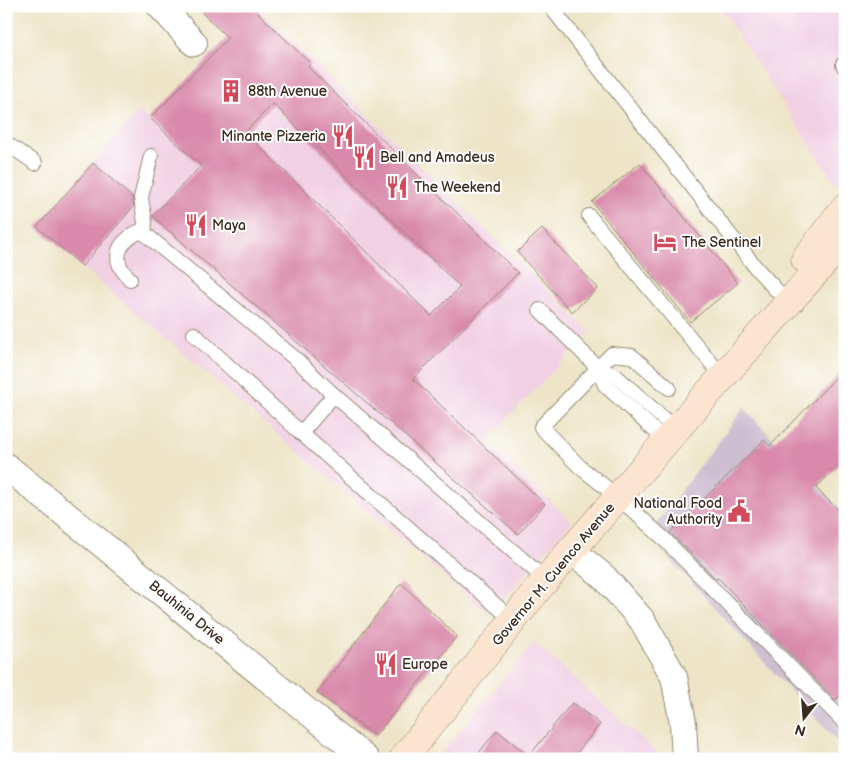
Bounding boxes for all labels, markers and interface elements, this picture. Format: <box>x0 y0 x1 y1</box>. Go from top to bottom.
building icon: 88th Avenue <box>218 78 244 104</box>
place label: 88th Avenue <box>248 83 327 100</box>
restaurant icon: Minante Pizzeria <box>330 123 356 149</box>
place label: Minante Pizzeria <box>221 128 326 145</box>
restaurant icon: Bell and Amadeus <box>351 144 377 170</box>
place label: Bell and Amadeus <box>380 149 495 166</box>
restaurant icon: The Weekend <box>384 174 410 200</box>
place label: The Weekend <box>414 179 501 196</box>
restaurant icon: Maya <box>183 212 209 238</box>
place label: Maya <box>212 217 246 234</box>
hotel icon: The Sentinel <box>652 229 678 255</box>
place label: The Sentinel <box>682 234 761 251</box>
place label: National Food Authority <box>633 495 723 528</box>
public building icon: National Food Authority <box>726 498 752 524</box>
street label: Governor M. Cuenco Avenue <box>488 499 618 649</box>
street label: Bauhinia Drive <box>146 577 228 648</box>
restaurant icon: Europe <box>373 651 399 677</box>
place label: Europe <box>402 656 448 673</box>
north arrow <box>778 692 828 742</box>
text: N <box>793 720 808 740</box>

